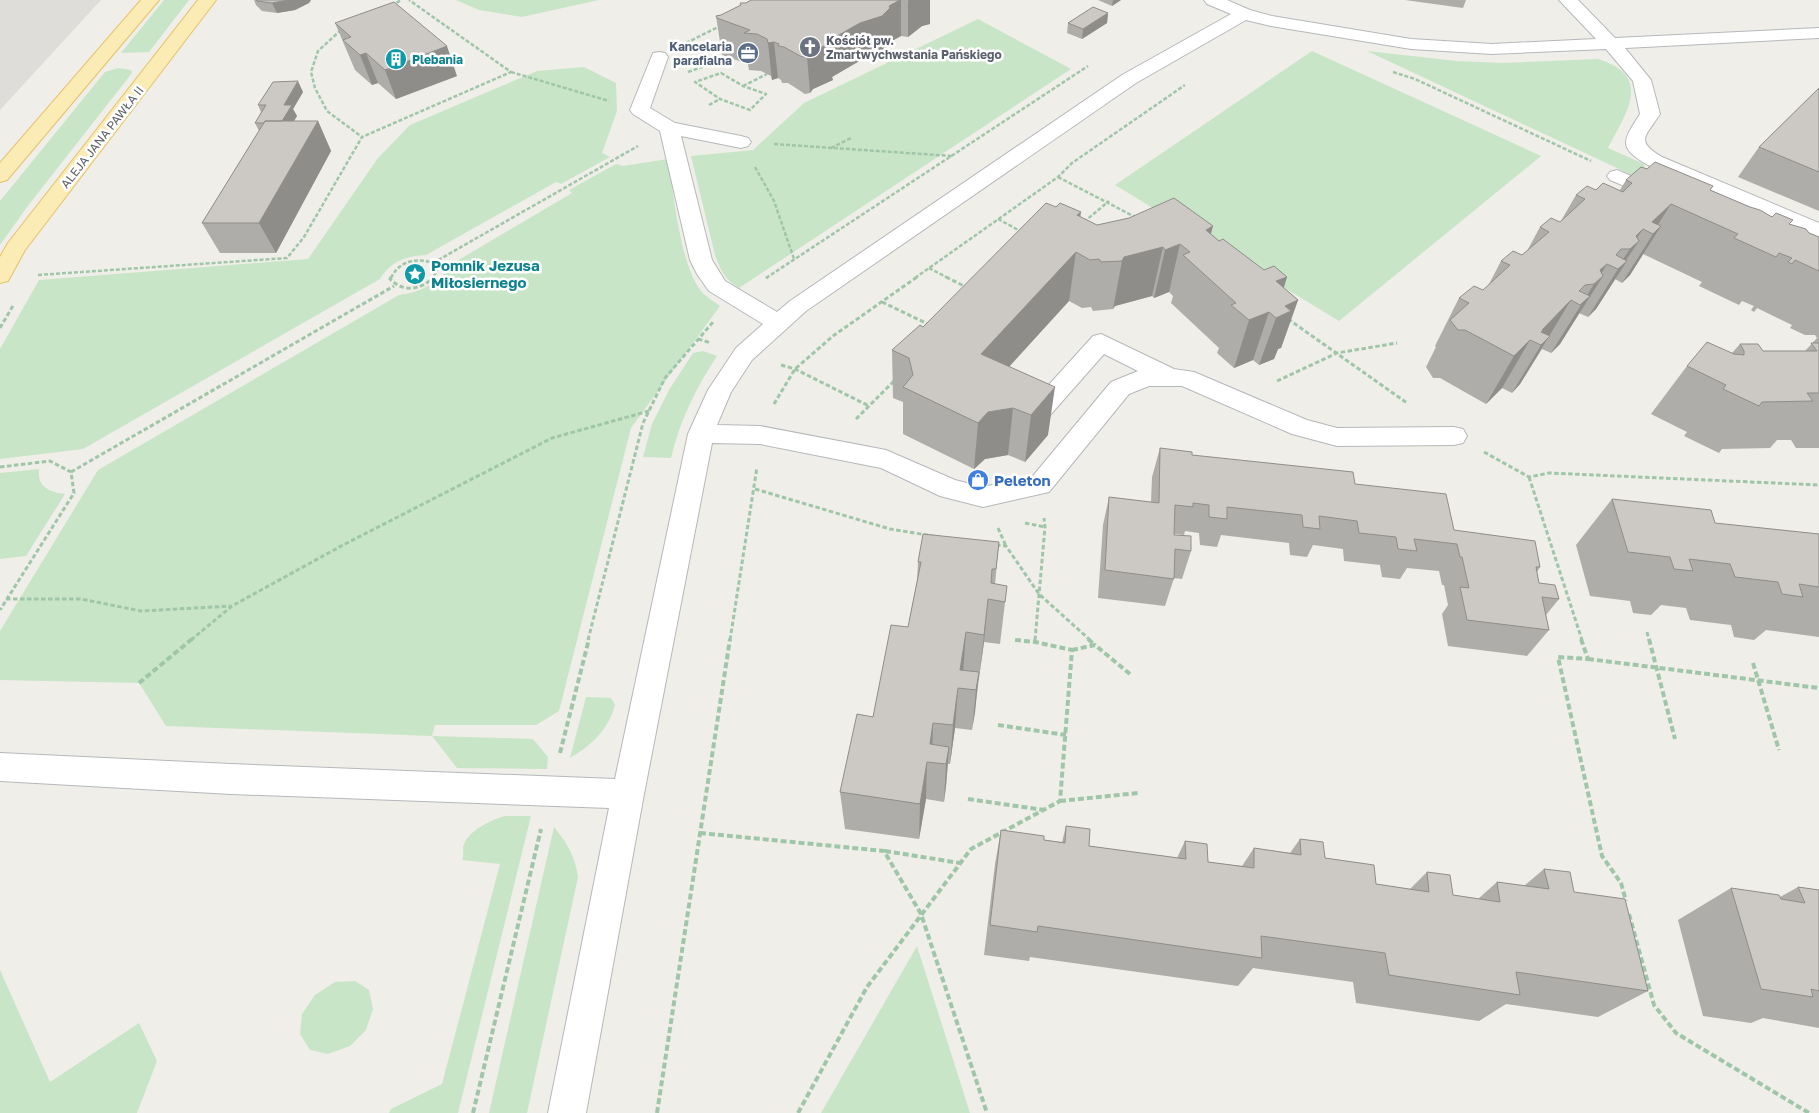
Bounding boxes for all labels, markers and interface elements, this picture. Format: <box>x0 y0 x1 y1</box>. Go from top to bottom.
place label: Kościół pw. Zmartwychwstania Pańskiego <box>826 33 1002 62</box>
church icon: Kościół pw. Zmartwychwstania Pańskiego <box>798 35 822 59</box>
place label: Kancelaria parafialna <box>669 39 732 68</box>
office icon: Kancelaria parafialna <box>736 41 760 65</box>
building icon: Plebania <box>384 47 408 71</box>
place label: Plebania <box>412 52 463 67</box>
street label: ALEJA JANA PAWŁA II <box>57 83 147 191</box>
place label: Pomnik Jezusa Miłosiernego <box>431 256 540 291</box>
place icon: Pomnik Jezusa Miłosiernego <box>403 262 427 286</box>
shop icon: Peleton <box>966 468 990 492</box>
place label: Peleton <box>994 471 1051 489</box>

